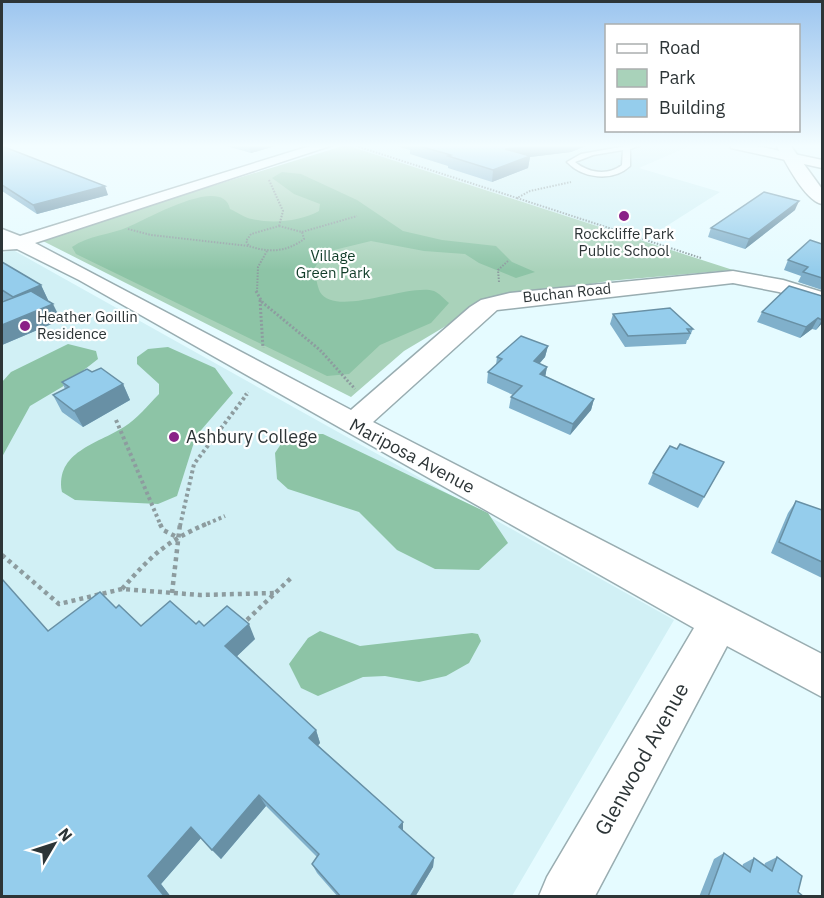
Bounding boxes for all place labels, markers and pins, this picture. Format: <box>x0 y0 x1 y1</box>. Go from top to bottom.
marker: Rockcliffe Park Public School <box>617 209 631 223</box>
place label: Rockcliffe Park Public School <box>574 224 674 260</box>
place label: Heather Goillin Residence <box>37 307 138 343</box>
marker: Heather Goillin Residence <box>18 319 32 333</box>
place label: Ashbury College <box>186 425 317 448</box>
marker: Ashbury College <box>167 430 181 444</box>

